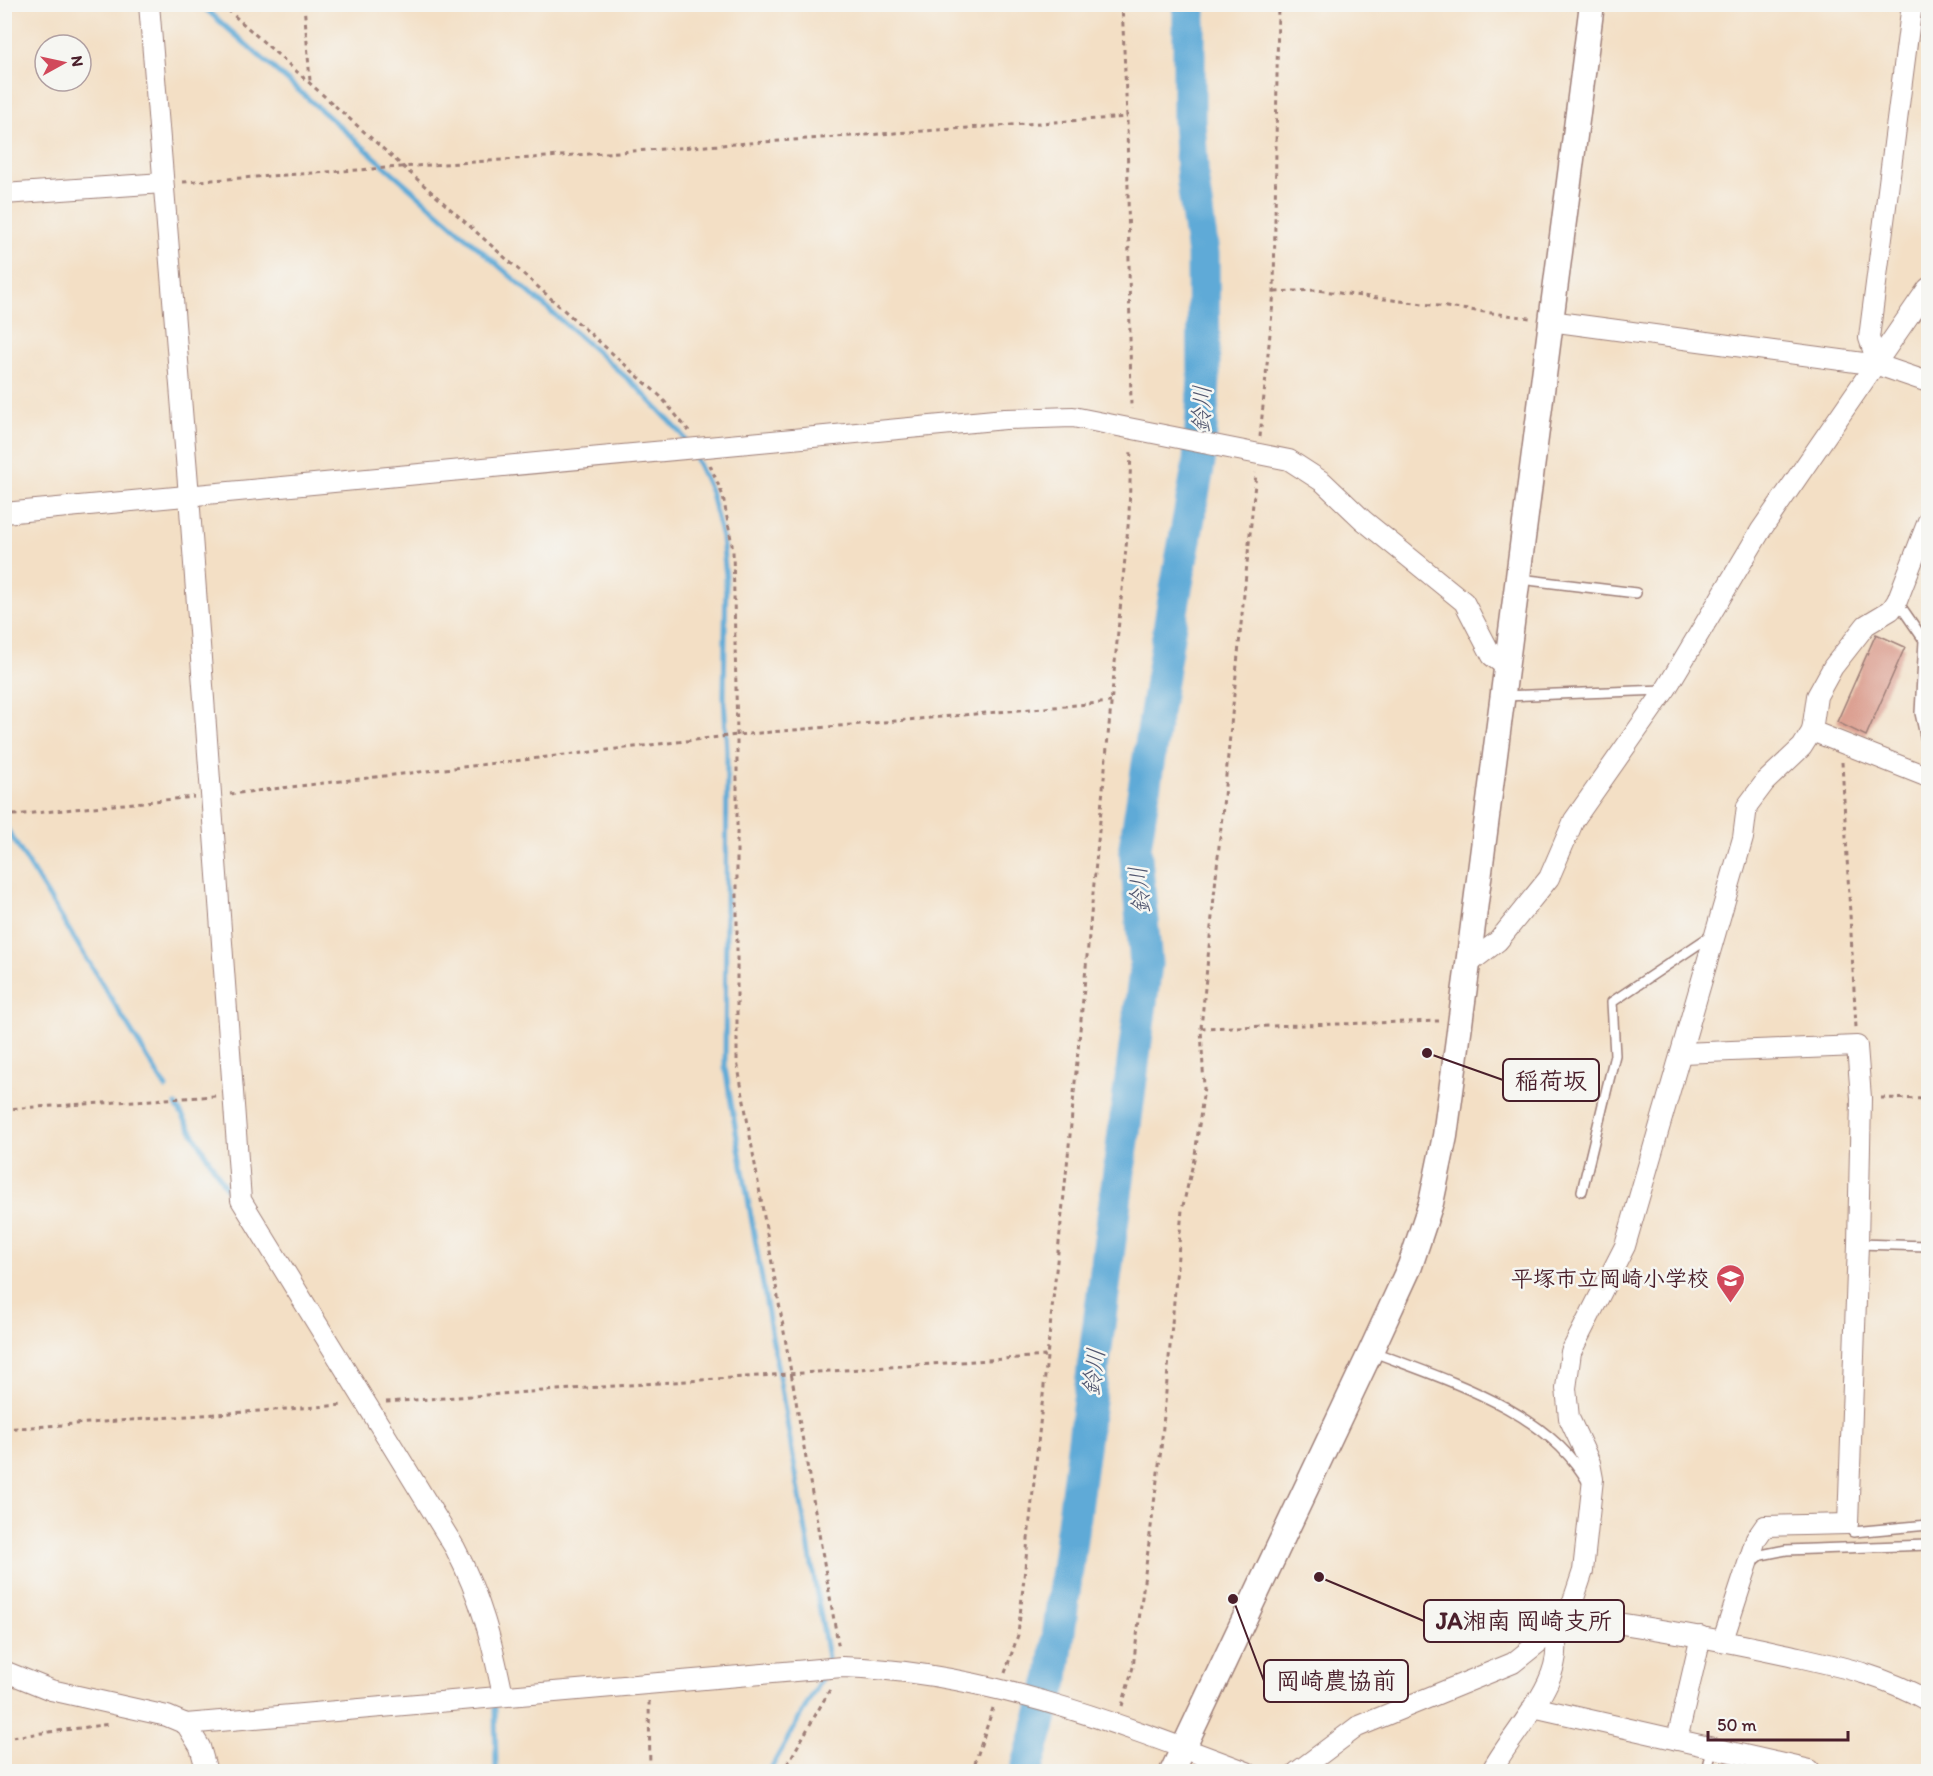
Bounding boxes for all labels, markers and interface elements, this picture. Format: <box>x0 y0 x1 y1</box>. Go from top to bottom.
north arrow <box>33 33 93 93</box>
text: N <box>67 54 88 68</box>
water label: 鈴川 <box>1186 385 1216 433</box>
water label: 鈴川 <box>1122 865 1156 915</box>
callout: 稲荷坂 <box>1503 1059 1599 1101</box>
text: 稲荷坂 <box>1515 1066 1587 1095</box>
school or university icon: 平塚市立岡崎小学校 <box>1714 1262 1746 1304</box>
place label: 平塚市立岡崎小学校 <box>1511 1265 1709 1292</box>
water label: 鈴川 <box>1076 1346 1110 1398</box>
callout: JA湘南 岡崎支所 <box>1424 1600 1624 1642</box>
text: JA湘南 岡崎支所 <box>1435 1606 1612 1635</box>
callout: 岡崎農協前 <box>1264 1660 1408 1702</box>
text: 岡崎農協前 <box>1276 1666 1396 1695</box>
scale bar <box>1708 1704 1848 1742</box>
text: 50 m <box>1717 1714 1757 1736</box>

